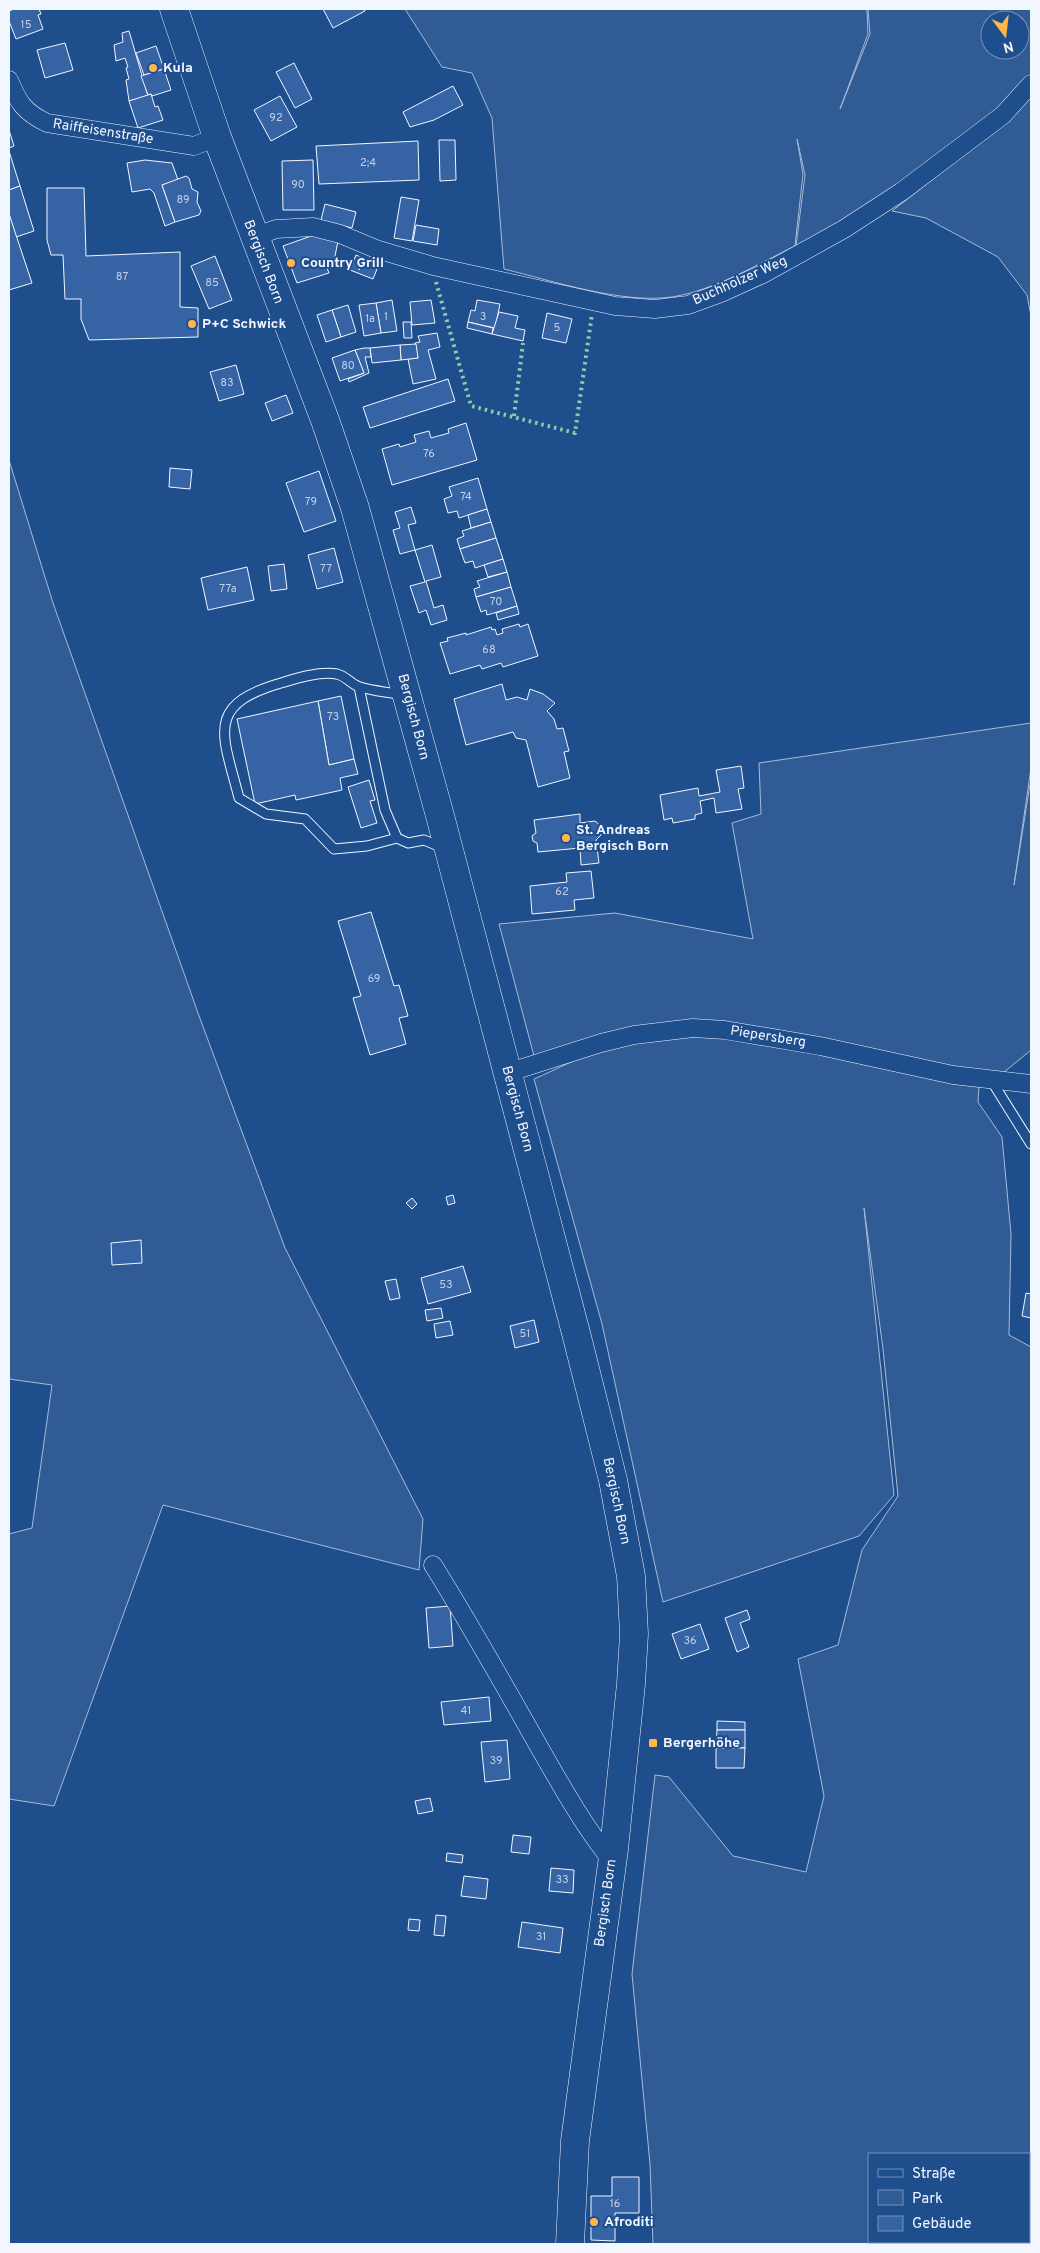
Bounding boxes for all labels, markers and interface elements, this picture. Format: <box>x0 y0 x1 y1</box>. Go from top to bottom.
north arrow <box>980 10 1030 60</box>
house number: 15 <box>21 18 32 32</box>
text: N <box>1001 37 1015 56</box>
place label: Kula <box>163 60 193 77</box>
marker: Kula <box>147 62 159 74</box>
house number: 92 <box>269 111 283 125</box>
street label: Raiffeisenstraße <box>52 116 154 148</box>
house number: 2;4 <box>360 156 376 170</box>
house number: 90 <box>291 178 305 192</box>
house number: 89 <box>176 193 190 207</box>
street label: Bergisch Born <box>239 218 287 306</box>
street label: Buchholzer Weg <box>690 253 790 309</box>
place label: Country Grill <box>301 255 384 272</box>
marker: Country Grill <box>285 257 297 269</box>
house number: 87 <box>116 270 128 284</box>
house number: 85 <box>205 276 219 290</box>
house number: 1 <box>384 310 388 324</box>
house number: 3 <box>480 310 486 324</box>
house number: 1a <box>365 312 375 326</box>
place label: P+C Schwick <box>202 316 286 333</box>
marker: P+C Schwick <box>186 318 198 330</box>
house number: 5 <box>554 321 561 335</box>
house number: 80 <box>341 359 355 373</box>
house number: 83 <box>220 376 234 390</box>
house number: 76 <box>423 447 435 461</box>
house number: 74 <box>460 490 472 504</box>
house number: 79 <box>305 495 317 509</box>
house number: 77 <box>320 562 332 576</box>
house number: 77a <box>219 582 237 596</box>
house number: 70 <box>490 595 502 609</box>
house number: 68 <box>482 643 496 657</box>
street label: Bergisch Born <box>393 672 433 762</box>
house number: 73 <box>327 710 339 724</box>
place label: St. Andreas Bergisch Born <box>576 822 669 855</box>
marker: St. Andreas Bergisch Born <box>560 832 572 844</box>
house number: 62 <box>555 885 569 899</box>
house number: 69 <box>368 972 380 986</box>
street label: Piepersberg <box>729 1023 807 1051</box>
street label: Bergisch Born <box>497 1064 537 1154</box>
house number: 53 <box>439 1278 453 1292</box>
house number: 51 <box>520 1327 530 1341</box>
street label: Bergisch Born <box>598 1456 634 1546</box>
house number: 36 <box>683 1634 697 1648</box>
house number: 41 <box>461 1704 471 1718</box>
place label: Bergerhöhe <box>663 1735 740 1752</box>
marker: Bergerhöhe <box>647 1737 659 1749</box>
house number: 39 <box>490 1754 502 1768</box>
street label: Bergisch Born <box>591 1858 621 1948</box>
house number: 33 <box>555 1873 569 1887</box>
house number: 31 <box>536 1930 546 1944</box>
legend <box>868 2153 1030 2243</box>
text: Straße <box>912 2165 956 2184</box>
text: Park <box>912 2190 943 2209</box>
house number: 16 <box>610 2197 620 2211</box>
place label: Afroditi <box>604 2214 654 2231</box>
text: Gebäude <box>912 2215 972 2234</box>
marker: Afroditi <box>588 2216 600 2228</box>

